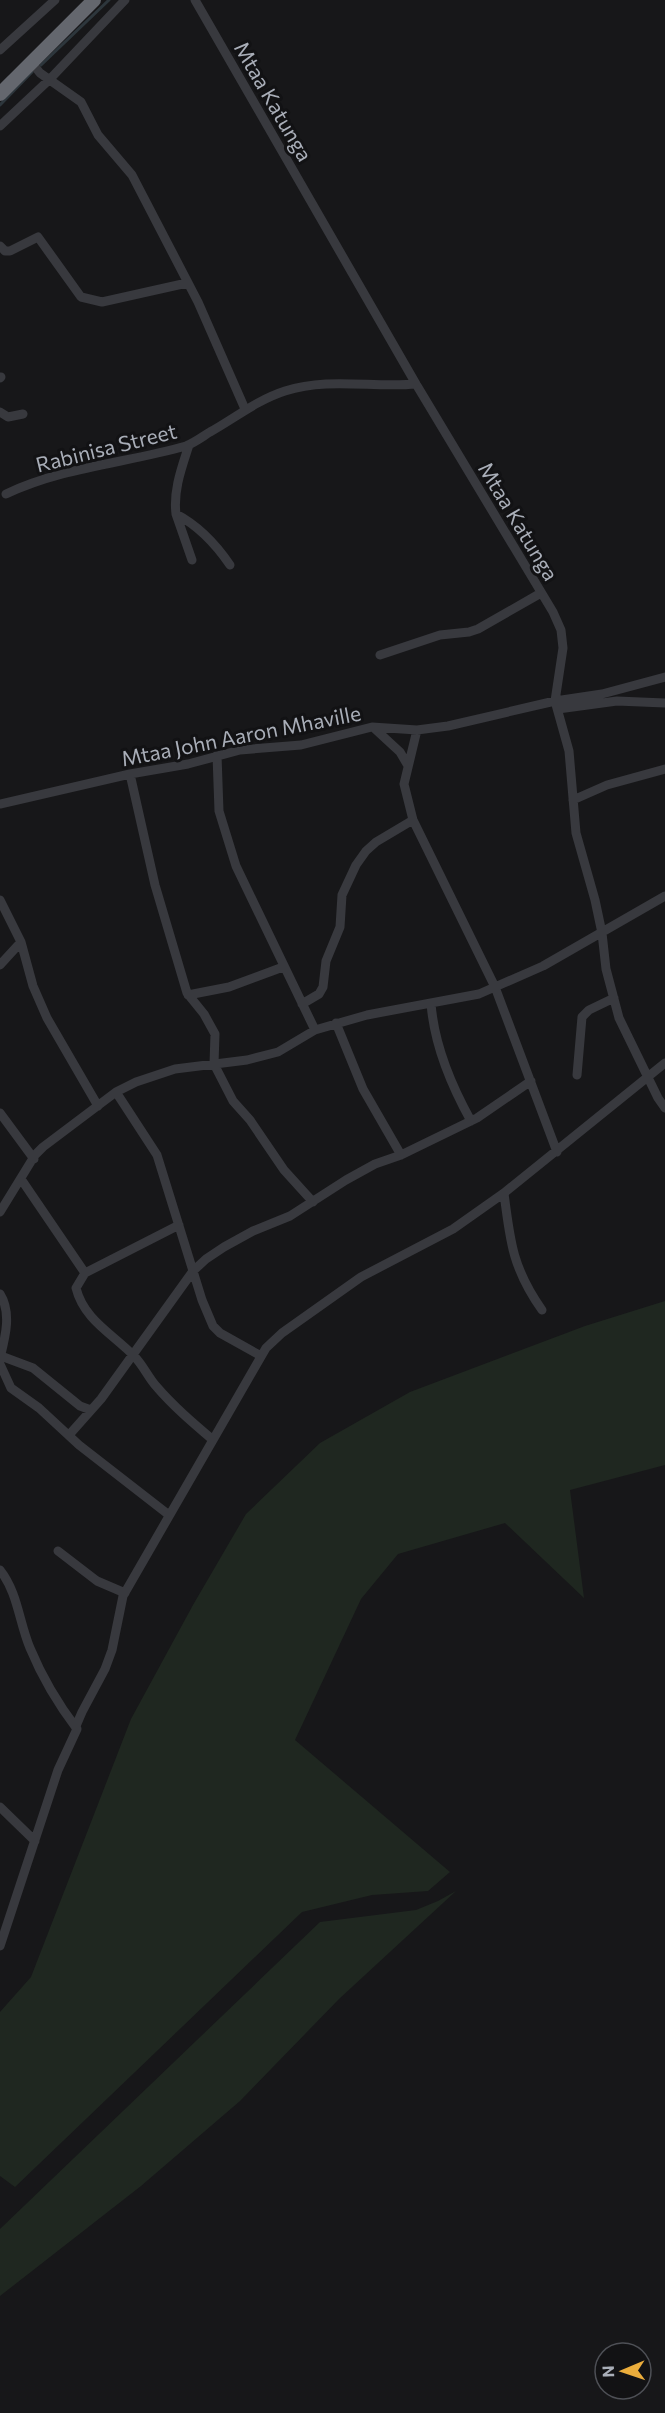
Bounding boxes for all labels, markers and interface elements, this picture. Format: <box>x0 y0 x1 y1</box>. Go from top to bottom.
street label: Mtaa Katunga <box>230 37 318 165</box>
street label: Rabinisa Street <box>33 417 179 477</box>
street label: Mtaa Katunga <box>474 457 564 585</box>
street label: Mtaa John Aaron Mhaville <box>119 699 363 771</box>
north arrow <box>593 2341 653 2401</box>
text: N <box>598 2365 617 2378</box>

